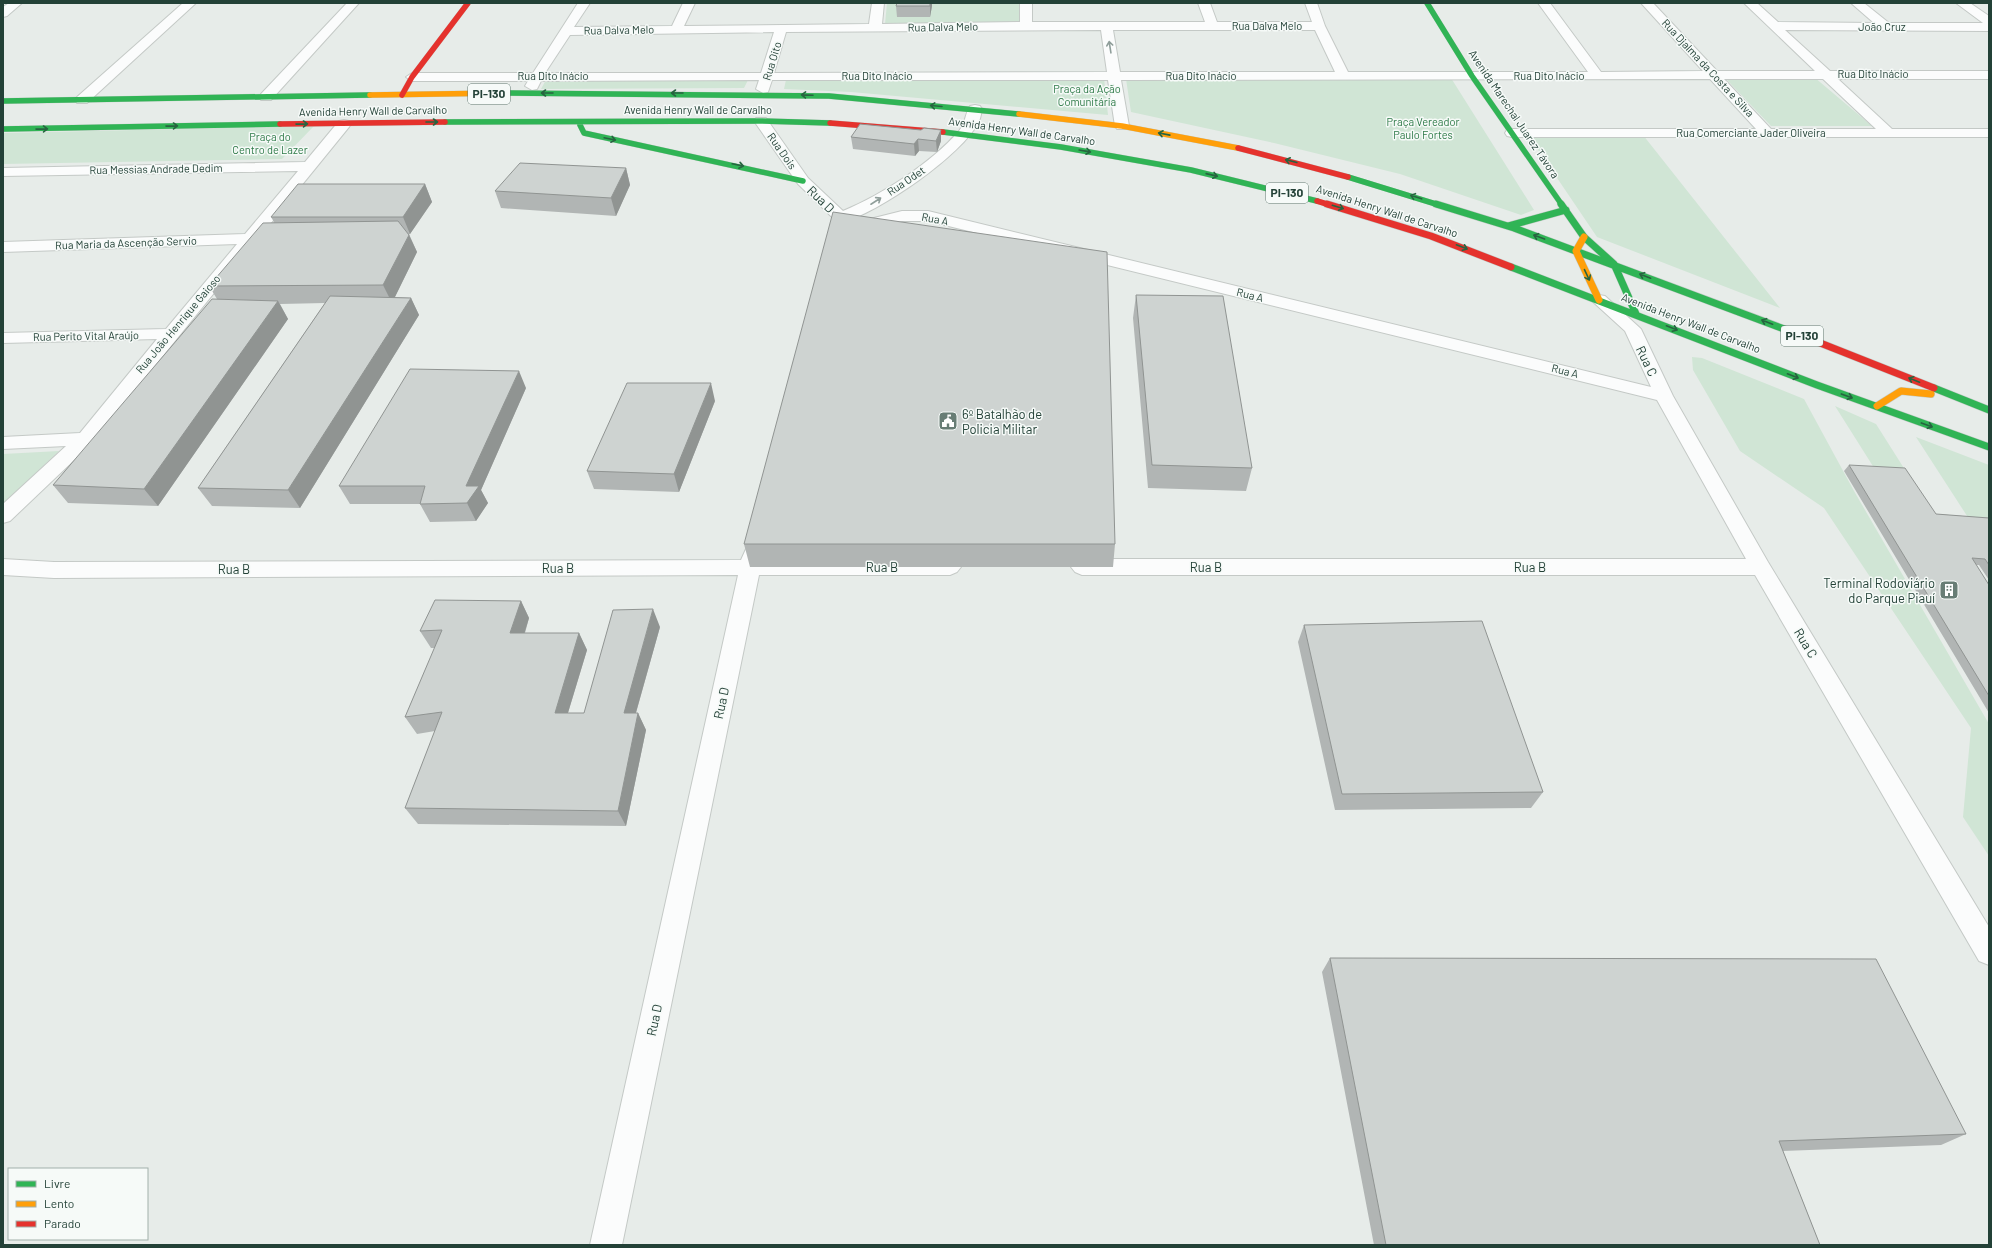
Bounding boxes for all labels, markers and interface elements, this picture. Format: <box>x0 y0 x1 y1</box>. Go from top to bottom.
street label: Rua Djalma da Costa e Silva <box>1660 16 1757 119</box>
street label: Rua Dalva Melo <box>908 19 978 34</box>
street label: Rua Dalva Melo <box>1232 19 1302 32</box>
street label: João Cruz <box>1858 20 1906 33</box>
street label: Rua Dalva Melo <box>584 22 654 37</box>
street label: Rua Oito <box>759 40 784 82</box>
one-way arrow <box>1105 40 1113 53</box>
street label: Avenida Marechal Juarez Távora <box>1466 47 1562 180</box>
street label: Rua Dito Inácio <box>1838 67 1908 80</box>
street label: Rua Dito Inácio <box>518 69 588 82</box>
street label: Rua Dito Inácio <box>842 69 912 82</box>
street label: Rua Dito Inácio <box>1166 69 1236 82</box>
street label: Rua Dito Inácio <box>1514 69 1584 82</box>
park label: Praça da Ação Comunitária <box>1053 82 1121 108</box>
road number: PI-130 <box>468 84 510 104</box>
one-way arrow <box>541 89 554 97</box>
one-way arrow <box>671 89 684 97</box>
one-way arrow <box>801 92 814 99</box>
one-way arrow <box>930 102 943 109</box>
street label: Avenida Henry Wall de Carvalho <box>299 103 447 118</box>
street label: Avenida Henry Wall de Carvalho <box>624 103 772 116</box>
street label: Avenida Henry Wall de Carvalho <box>948 114 1096 147</box>
park label: Praça Vereador Paulo Fortes <box>1387 115 1459 141</box>
one-way arrow <box>425 118 438 126</box>
one-way arrow <box>295 120 308 128</box>
one-way arrow <box>165 123 178 130</box>
one-way arrow <box>35 125 48 133</box>
street label: Rua Comerciante Jader Oliveira <box>1676 126 1826 139</box>
park label: Praça do Centro de Lazer <box>232 130 308 156</box>
street label: Rua Dois <box>765 130 800 171</box>
one-way arrow <box>1158 130 1171 138</box>
one-way arrow <box>604 135 617 143</box>
one-way arrow <box>1078 148 1091 156</box>
one-way arrow <box>1285 157 1298 164</box>
street label: Rua Messias Andrade Dedim <box>89 161 223 176</box>
one-way arrow <box>731 162 744 170</box>
street label: Rua Odet <box>884 163 927 198</box>
one-way arrow <box>1206 171 1219 179</box>
street label: Avenida Henry Wall de Carvalho <box>1315 181 1460 240</box>
street label: Rua D <box>804 182 838 216</box>
road number: PI-130 <box>1266 183 1308 203</box>
one-way arrow <box>1410 193 1423 200</box>
one-way arrow <box>870 196 882 204</box>
one-way arrow <box>1332 204 1345 211</box>
street label: Rua A <box>921 210 950 227</box>
one-way arrow <box>1534 233 1546 241</box>
street label: Rua Maria da Ascenção Servio <box>55 234 197 251</box>
one-way arrow <box>1455 244 1467 252</box>
one-way arrow <box>1584 269 1591 281</box>
street label: Rua João Henrique Gaioso <box>133 272 223 376</box>
one-way arrow <box>1639 272 1651 280</box>
street label: Rua A <box>1235 285 1265 304</box>
street label: Avenida Henry Wall de Carvalho <box>1620 290 1763 355</box>
one-way arrow <box>1760 318 1773 325</box>
one-way arrow <box>1666 325 1678 333</box>
road number: PI-130 <box>1781 326 1823 346</box>
street label: Rua Perito Vital Araújo <box>33 328 139 343</box>
street label: Rua C <box>1633 343 1661 379</box>
street label: Rua A <box>1550 361 1580 380</box>
one-way arrow <box>1787 372 1799 380</box>
one-way arrow <box>1908 375 1920 383</box>
one-way arrow <box>1841 392 1853 400</box>
place label: 6º Batalhão de Policia Militar <box>962 406 1042 437</box>
public building icon: 6º Batalhão de Policia Militar <box>937 410 959 432</box>
one-way arrow <box>1921 421 1933 429</box>
street label: Rua B <box>866 559 898 575</box>
street label: Rua B <box>1190 559 1222 575</box>
street label: Rua B <box>1514 559 1546 575</box>
street label: Rua B <box>542 560 574 576</box>
street label: Rua B <box>218 561 250 577</box>
place label: Terminal Rodoviário do Parque Piauí <box>1823 575 1935 606</box>
building icon: Terminal Rodoviário do Parque Piauí <box>1938 579 1960 601</box>
street label: Rua C <box>1791 625 1821 661</box>
street label: Rua D <box>710 686 732 720</box>
street label: Rua D <box>643 1003 665 1037</box>
legend <box>8 1168 148 1240</box>
text: Livre <box>44 1176 70 1190</box>
text: Lento <box>44 1196 74 1210</box>
text: Parado <box>44 1216 81 1230</box>

